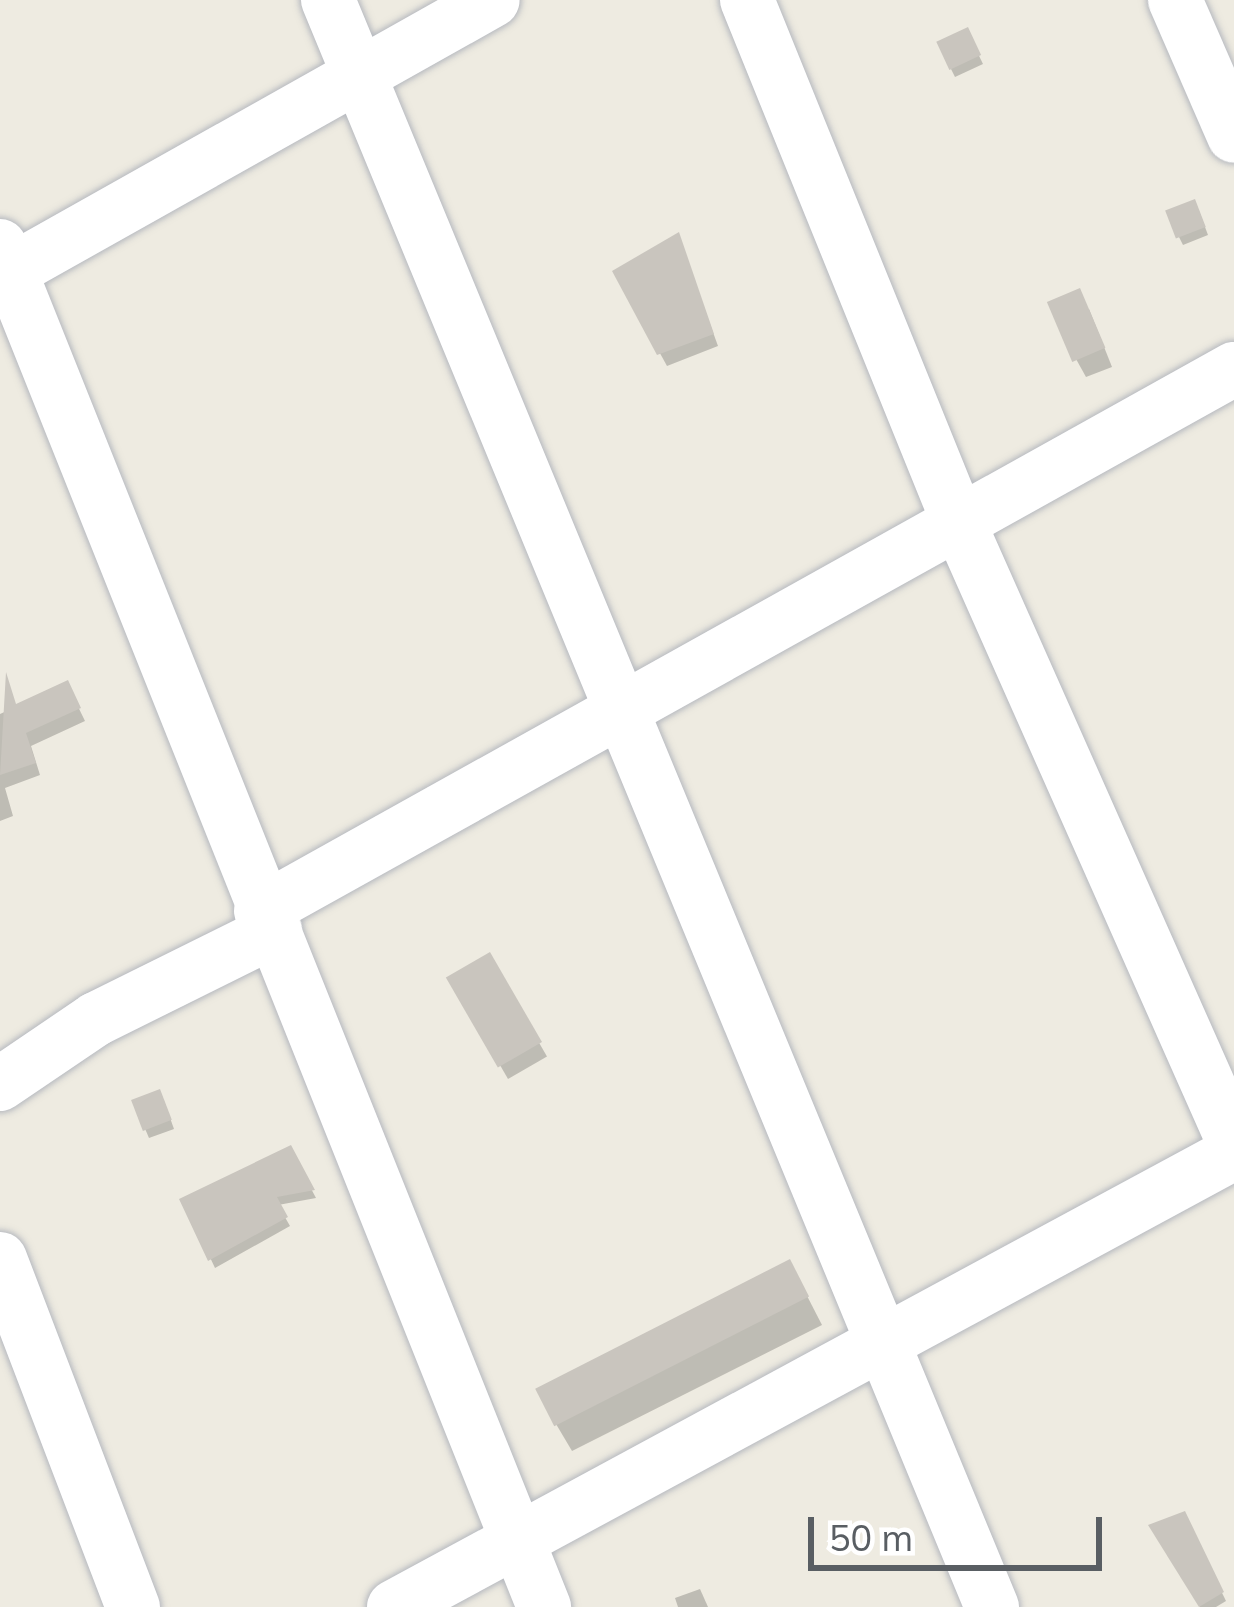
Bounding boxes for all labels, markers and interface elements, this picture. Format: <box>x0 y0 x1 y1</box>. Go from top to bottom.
scale bar <box>814 1493 1108 1567</box>
text: 50 m <box>829 1515 913 1560</box>

